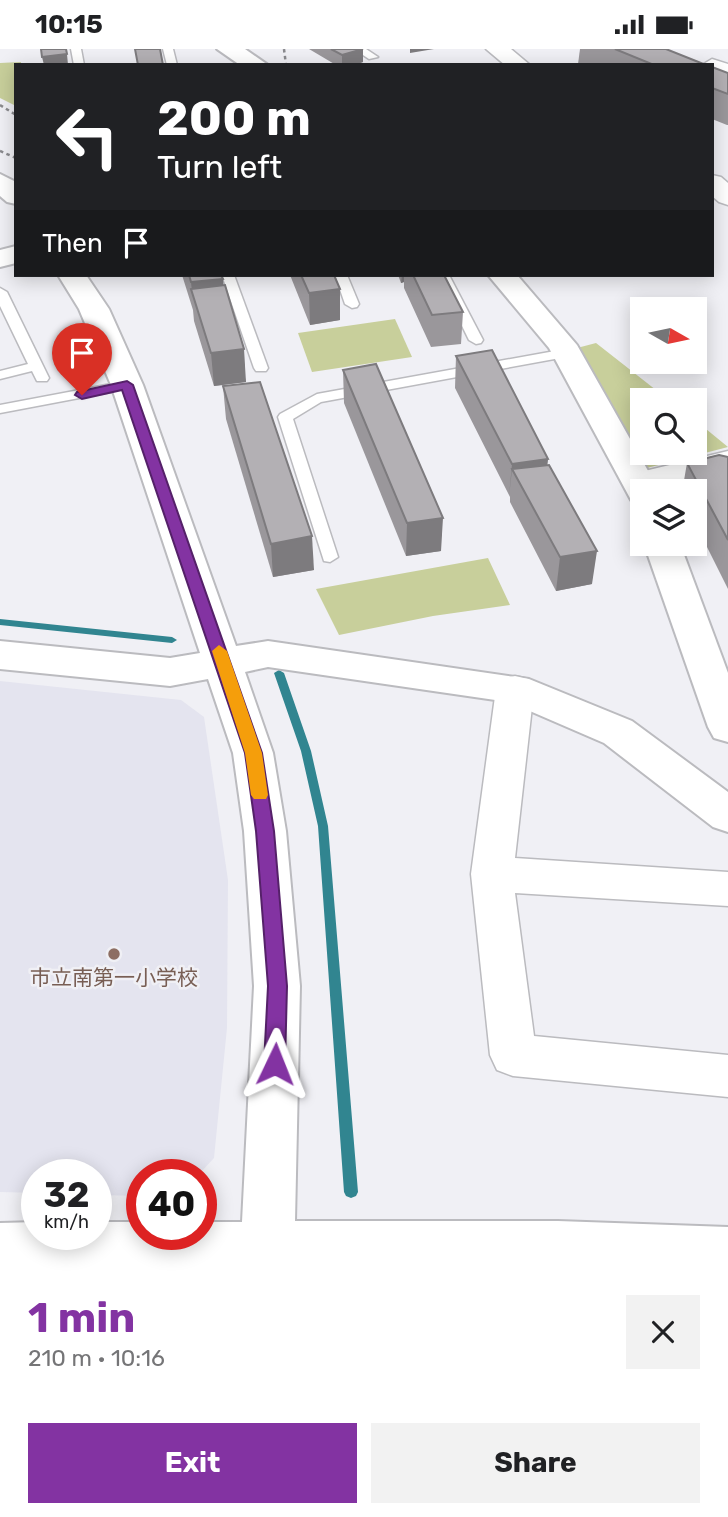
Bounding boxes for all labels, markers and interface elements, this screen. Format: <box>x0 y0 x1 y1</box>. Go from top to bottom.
text: 10:15 <box>35 9 103 40</box>
text: 200 m <box>157 89 311 147</box>
icon: left <box>42 91 133 182</box>
text: Turn left <box>157 148 282 186</box>
icon: arrive <box>117 224 155 262</box>
text: Then <box>42 228 103 259</box>
north arrow <box>630 297 707 375</box>
map controls <box>630 297 707 556</box>
pin <box>52 323 112 395</box>
icon: arrive <box>63 334 101 372</box>
button: search <box>630 388 707 465</box>
button: layers <box>630 479 707 556</box>
marker: 市立南第一小学校 <box>106 946 122 962</box>
place label: 市立南第一小学校 <box>30 965 198 990</box>
position arrow <box>238 1027 312 1101</box>
speed limit sign: 40 <box>126 1159 217 1250</box>
text: 32 <box>44 1174 89 1216</box>
text: km/h <box>44 1211 89 1233</box>
text: 1 min <box>28 1293 135 1343</box>
button: close <box>626 1295 700 1369</box>
text: 210 m · 10:16 <box>28 1344 165 1372</box>
button: Exit <box>28 1423 357 1503</box>
button: Share <box>371 1423 700 1503</box>

